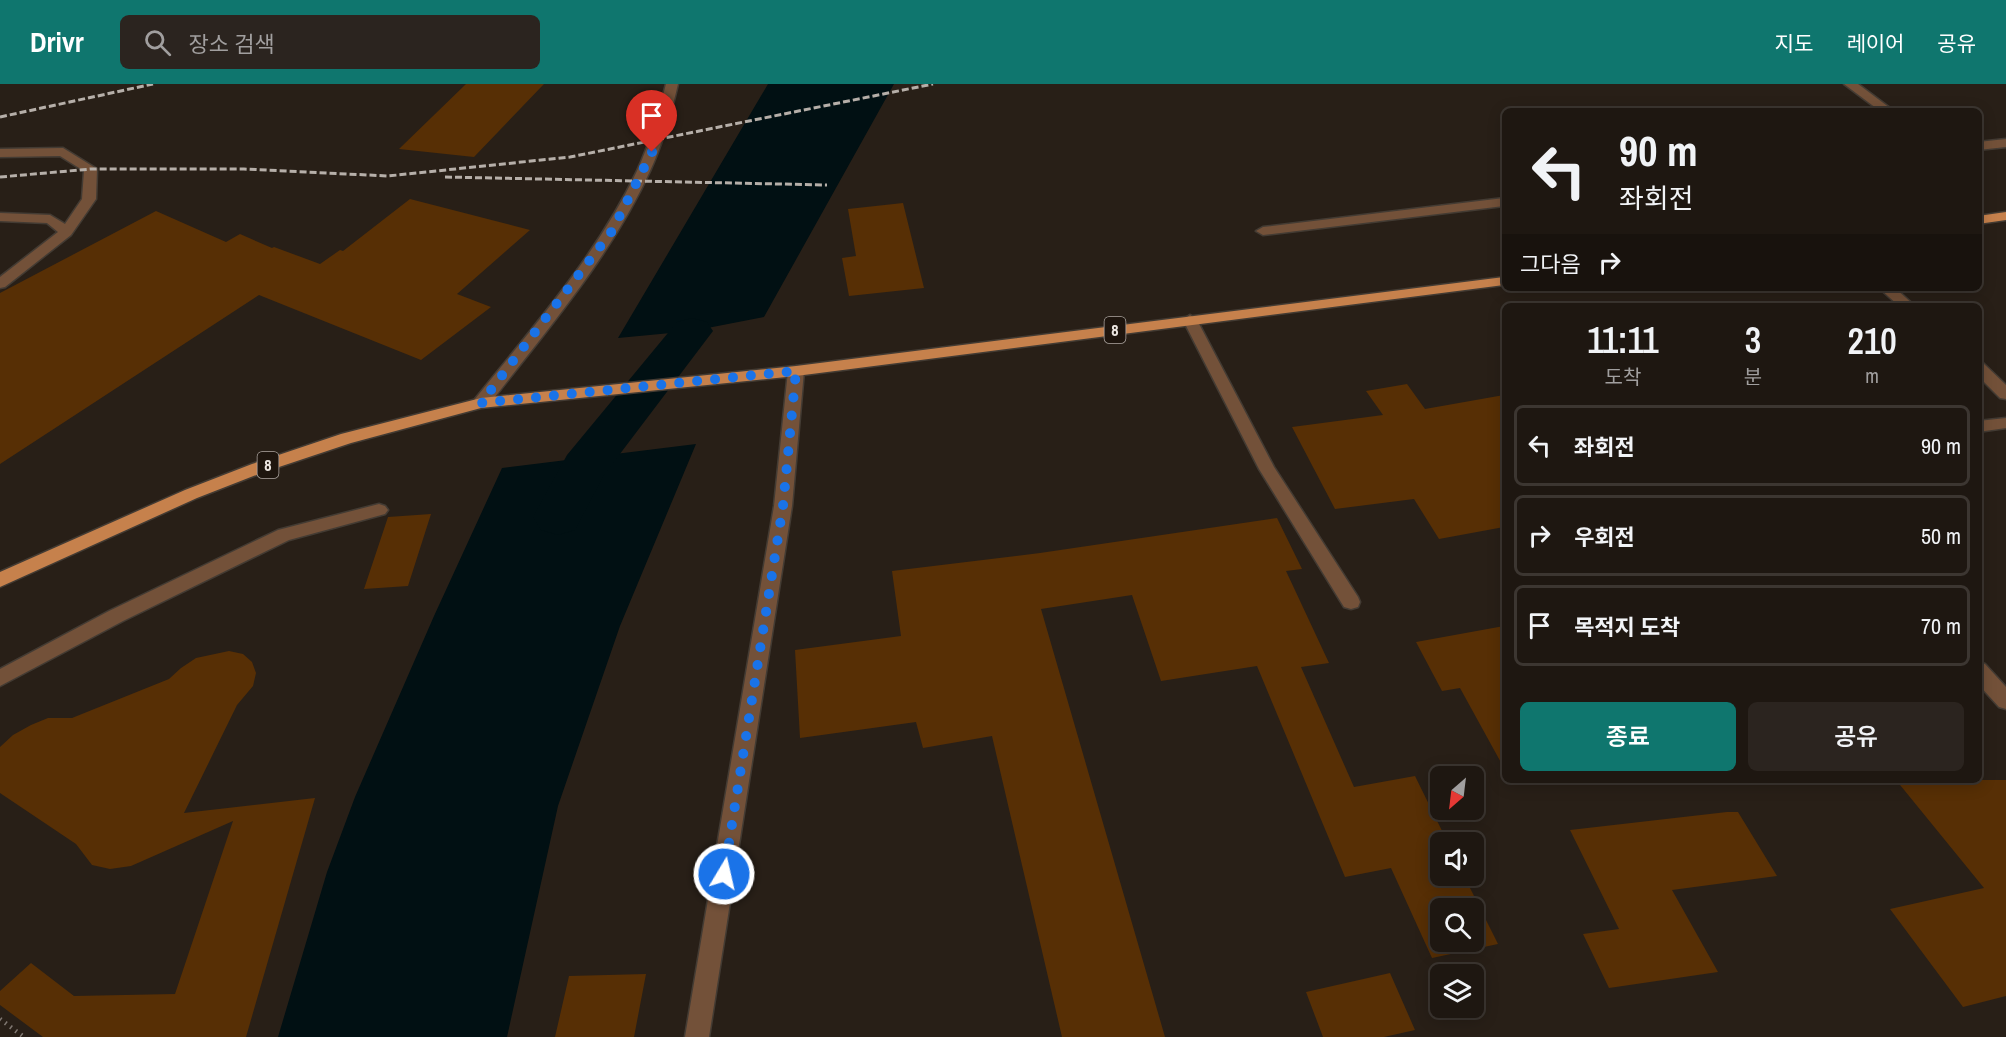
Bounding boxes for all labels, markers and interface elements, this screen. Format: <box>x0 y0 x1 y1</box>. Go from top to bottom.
search box <box>120 15 540 69</box>
text: Drivr <box>30 23 84 61</box>
icon: search <box>141 26 174 59</box>
text: 장소 검색 <box>189 29 275 59</box>
text: 지도 <box>1775 29 1813 58</box>
text: 레이어 <box>1846 29 1904 58</box>
text: 공유 <box>1937 29 1976 58</box>
pin <box>626 90 677 152</box>
icon: arrive <box>635 99 668 132</box>
text: 90 m <box>1619 123 1698 179</box>
icon: left <box>1520 132 1598 210</box>
text: 좌회전 <box>1619 180 1694 216</box>
icon: right <box>1593 246 1626 279</box>
text: 그다음 <box>1520 249 1581 279</box>
text: 11:11 <box>1587 316 1659 364</box>
text: 3 <box>1745 316 1761 364</box>
road number: 8 <box>1104 317 1126 343</box>
text: 210 <box>1848 317 1897 365</box>
text: m <box>1865 362 1879 389</box>
text: 도착 <box>1605 363 1641 390</box>
text: 분 <box>1744 363 1762 390</box>
icon: left <box>1523 429 1556 462</box>
text: 90 m <box>1921 431 1961 461</box>
text: 좌회전 <box>1574 432 1635 462</box>
road number: 8 <box>258 452 278 478</box>
icon: right <box>1523 519 1556 552</box>
text: 50 m <box>1921 521 1961 551</box>
text: 우회전 <box>1574 522 1635 552</box>
icon: arrive <box>1523 609 1556 642</box>
text: 70 m <box>1921 611 1961 641</box>
text: 목적지 도착 <box>1574 612 1680 642</box>
button: 종료 <box>1520 702 1736 771</box>
button: 공유 <box>1748 702 1964 771</box>
north arrow <box>1430 766 1484 820</box>
map controls <box>1430 766 1484 1018</box>
button: sound <box>1430 832 1484 886</box>
position arrow <box>692 842 756 906</box>
button: search <box>1430 898 1484 952</box>
button: layers <box>1430 964 1484 1018</box>

